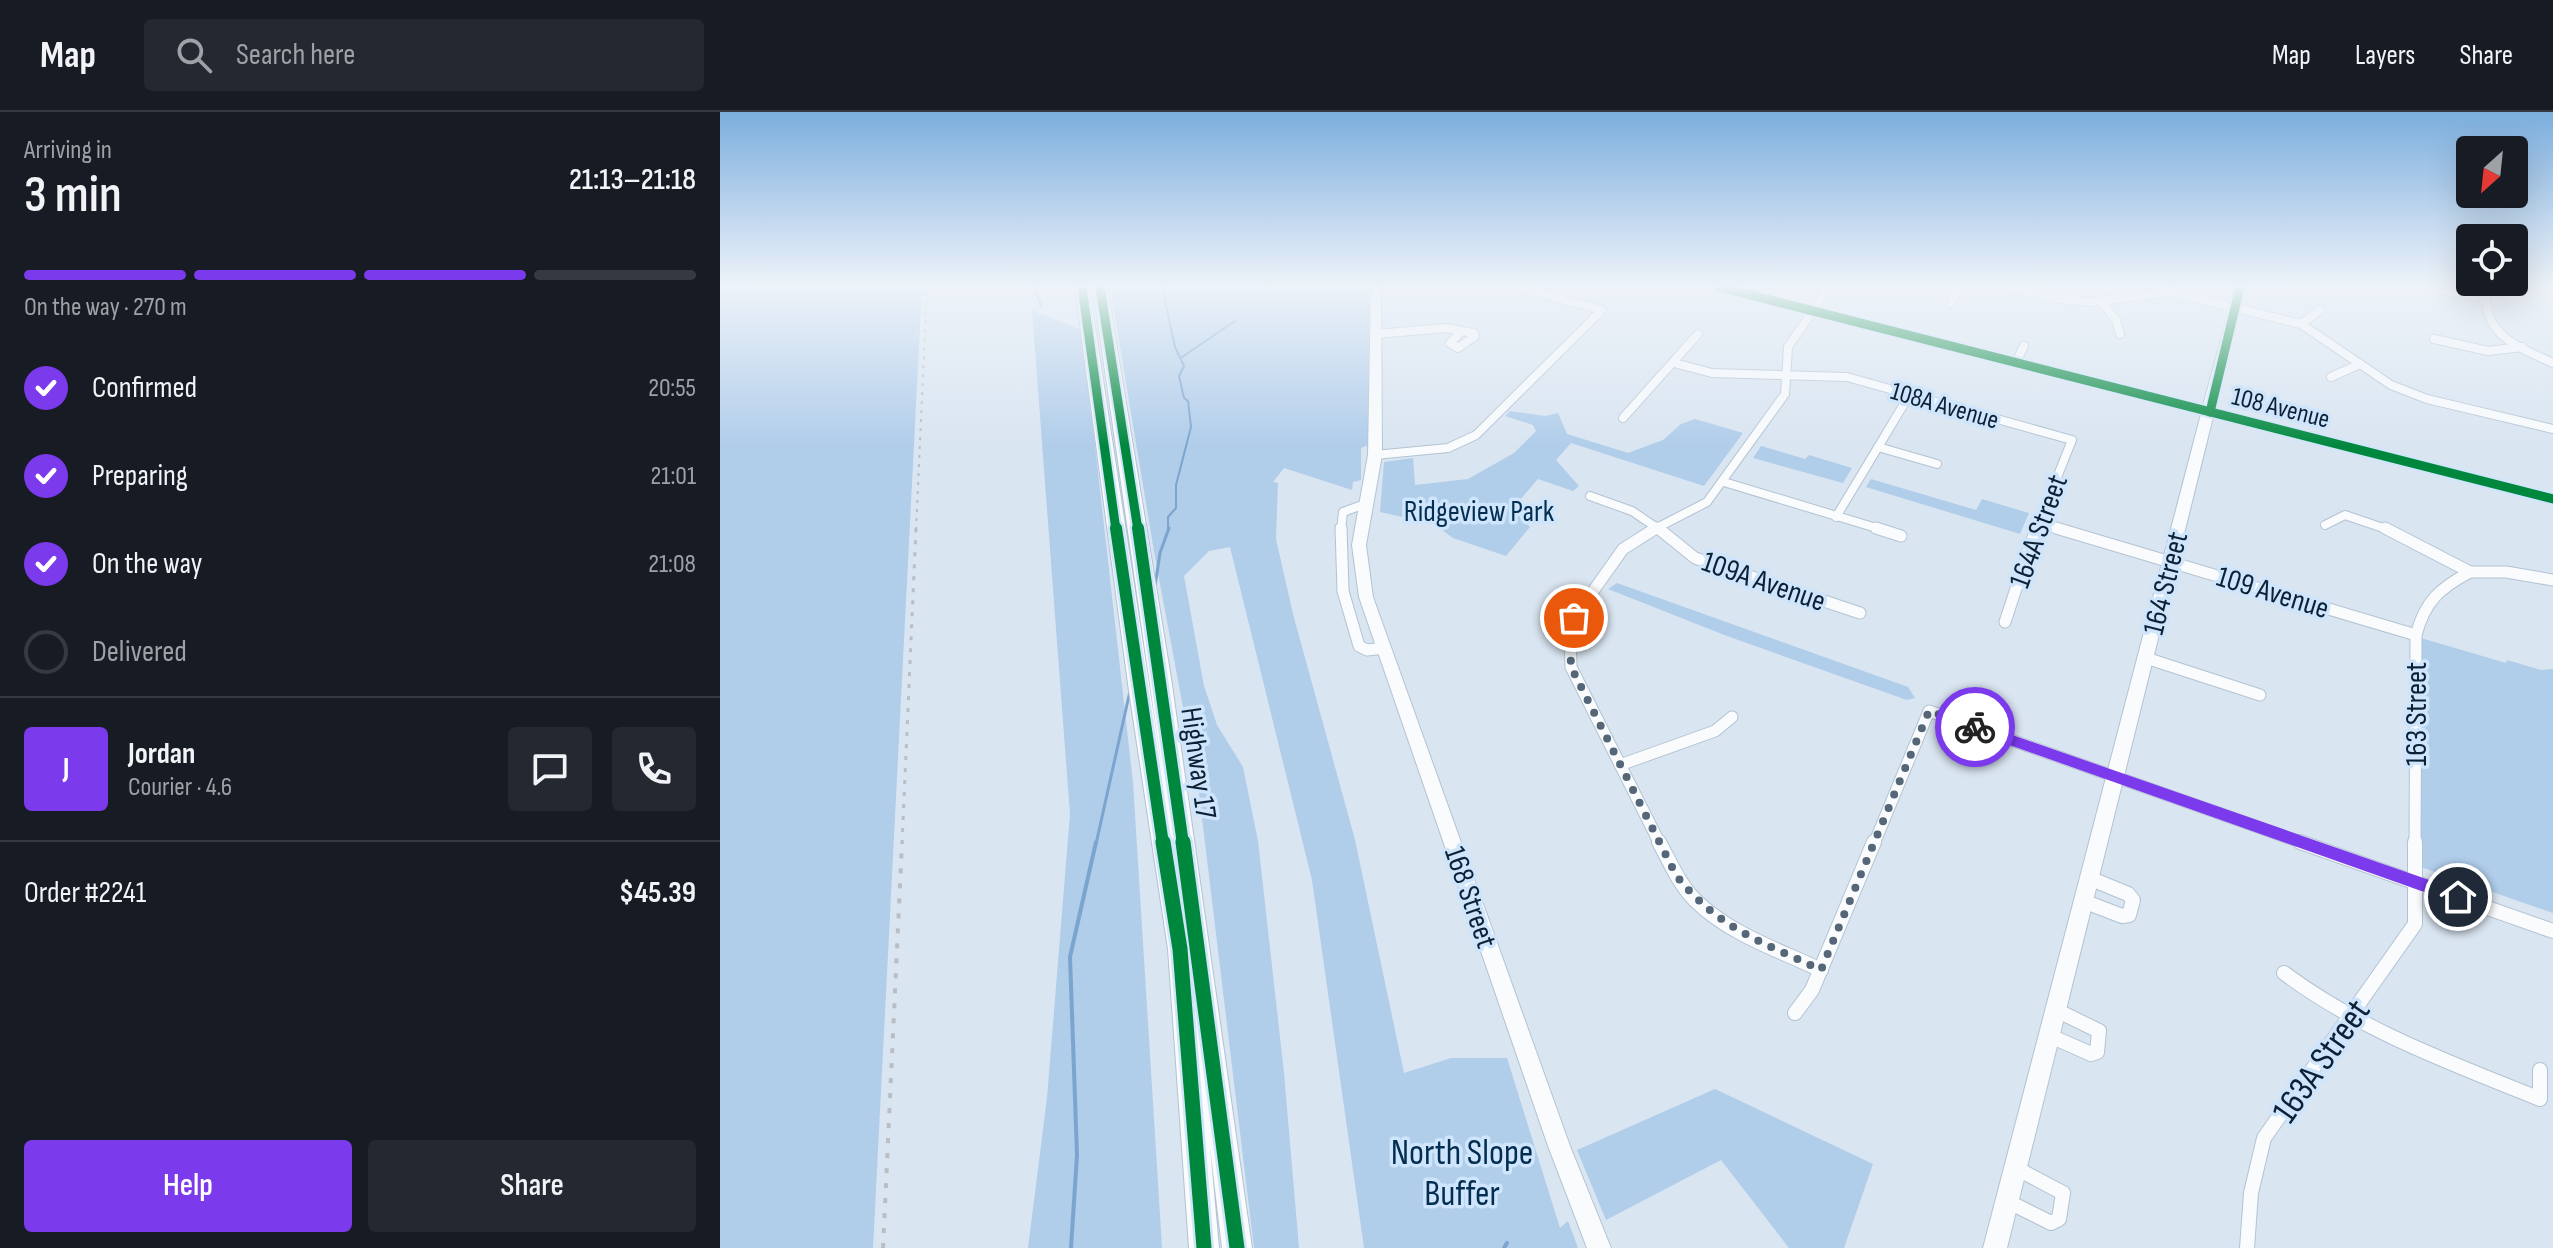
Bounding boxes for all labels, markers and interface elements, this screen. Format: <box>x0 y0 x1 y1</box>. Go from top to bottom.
search box <box>144 19 704 91</box>
text: Map <box>40 33 96 78</box>
icon: search <box>172 33 216 77</box>
text: Search here <box>236 37 355 73</box>
text: Map <box>2272 39 2311 72</box>
text: Layers <box>2355 39 2415 72</box>
text: Share <box>2459 39 2513 72</box>
text: Arriving in <box>24 135 112 166</box>
north arrow <box>2456 136 2528 208</box>
map controls <box>2456 136 2528 296</box>
text: 21:13–21:18 <box>569 162 696 198</box>
text: 3 min <box>24 164 122 227</box>
button: locate <box>2456 224 2528 296</box>
text: On the way · 270 m <box>24 292 187 323</box>
icon: check <box>24 366 68 410</box>
text: Confirmed <box>92 370 197 406</box>
text: 20:55 <box>648 373 696 404</box>
street label: 108A Avenue <box>1887 376 2002 437</box>
street label: 108 Avenue <box>2228 381 2333 436</box>
icon: check <box>24 454 68 498</box>
text: Preparing <box>92 458 188 494</box>
text: 21:01 <box>651 461 696 492</box>
street label: 164A Street <box>2002 470 2076 593</box>
park label: Ridgeview Park <box>1404 494 1555 530</box>
street label: 164 Street <box>2136 528 2196 638</box>
icon: check <box>24 542 68 586</box>
street label: 109A Avenue <box>1697 544 1830 620</box>
text: On the way <box>92 546 202 582</box>
text: 21:08 <box>648 549 696 580</box>
street label: 109 Avenue <box>2212 559 2333 627</box>
pin <box>1540 584 1608 652</box>
icon: bag <box>1552 596 1596 640</box>
text: Delivered <box>92 634 187 670</box>
street label: 163 Street <box>2399 662 2435 766</box>
courier <box>1935 687 2015 767</box>
street label: Highway 17 <box>1172 705 1224 821</box>
icon: bike <box>1953 705 1997 749</box>
button: chat <box>508 727 592 811</box>
button: phone <box>612 727 696 811</box>
text: Jordan <box>128 736 195 772</box>
text: J <box>63 751 69 787</box>
text: Courier · 4.6 <box>128 772 232 803</box>
street label: 168 Street <box>1436 842 1504 953</box>
pin <box>2424 863 2492 931</box>
text: Order #2241 <box>24 875 146 911</box>
text: $45.39 <box>619 875 696 911</box>
icon: home <box>2436 875 2480 919</box>
street label: 163A Street <box>2264 992 2380 1131</box>
park label: North Slope Buffer <box>1391 1132 1533 1216</box>
button: Help <box>24 1140 352 1232</box>
button: Share <box>368 1140 696 1232</box>

